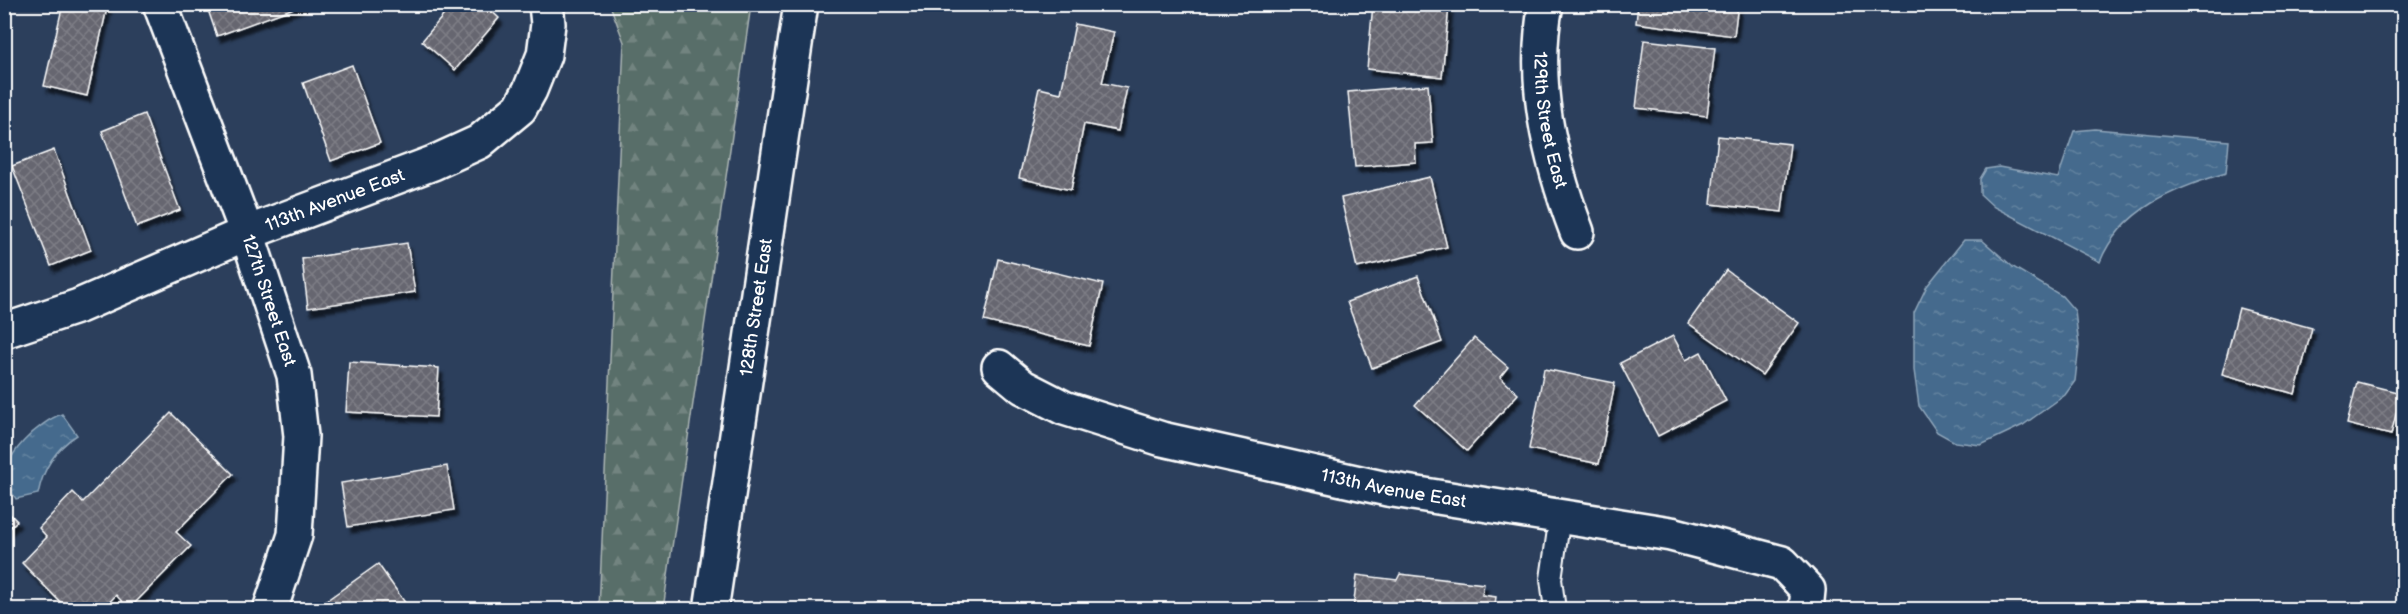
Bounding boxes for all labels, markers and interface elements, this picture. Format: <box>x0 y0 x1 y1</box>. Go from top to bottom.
street label: 129th Street East <box>1530 51 1572 191</box>
street label: 113th Avenue East <box>262 164 408 236</box>
street label: 127th Street East <box>238 232 301 369</box>
street label: 128th Street East <box>735 237 777 378</box>
street label: 113th Avenue East <box>1319 464 1468 512</box>

